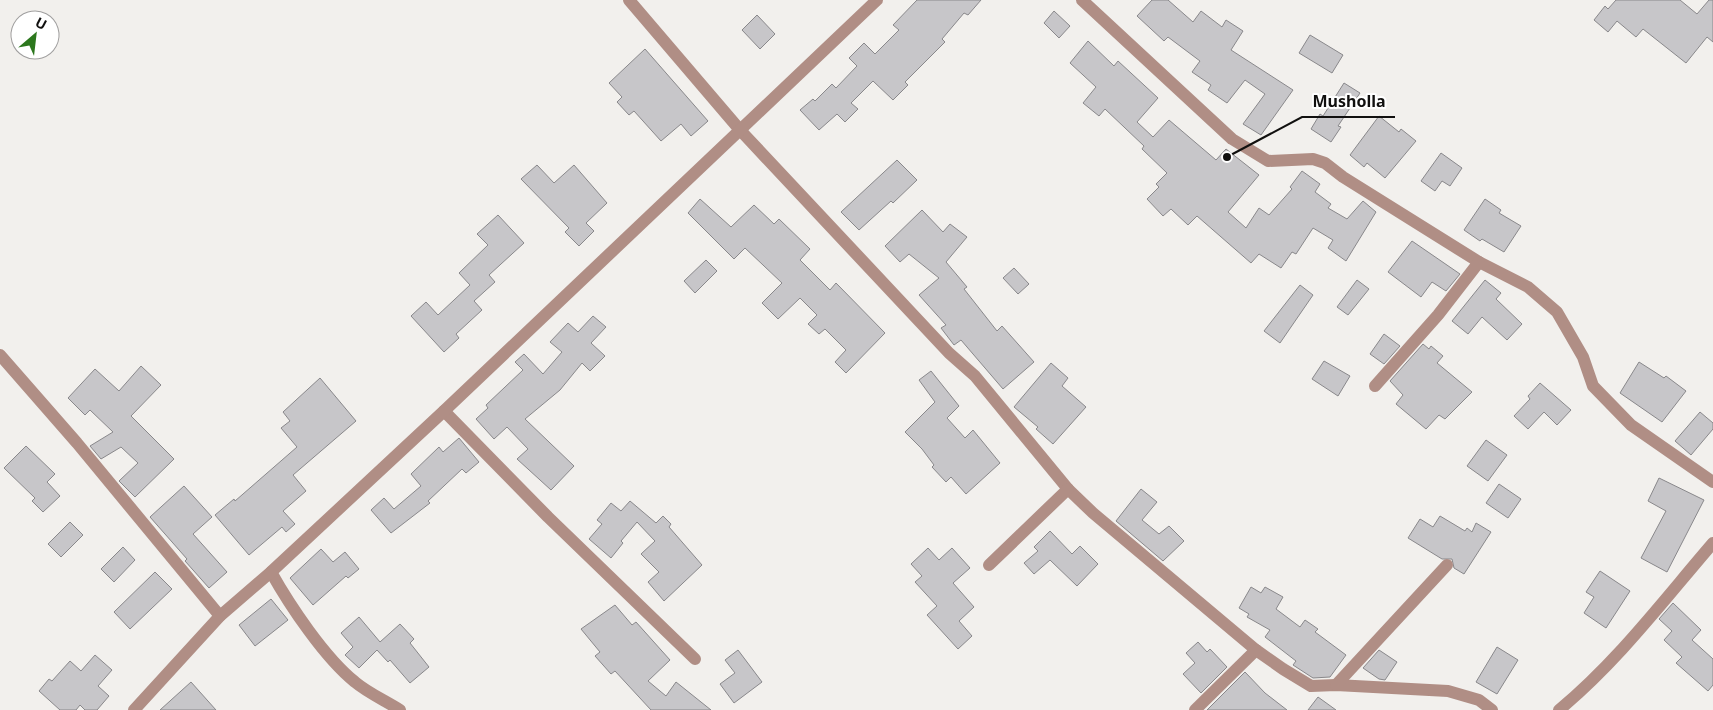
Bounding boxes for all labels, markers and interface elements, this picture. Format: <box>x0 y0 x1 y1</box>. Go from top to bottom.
north arrow <box>10 10 60 60</box>
text: U <box>32 12 50 34</box>
callout: Musholla <box>1302 86 1395 117</box>
text: Musholla <box>1312 90 1386 112</box>

